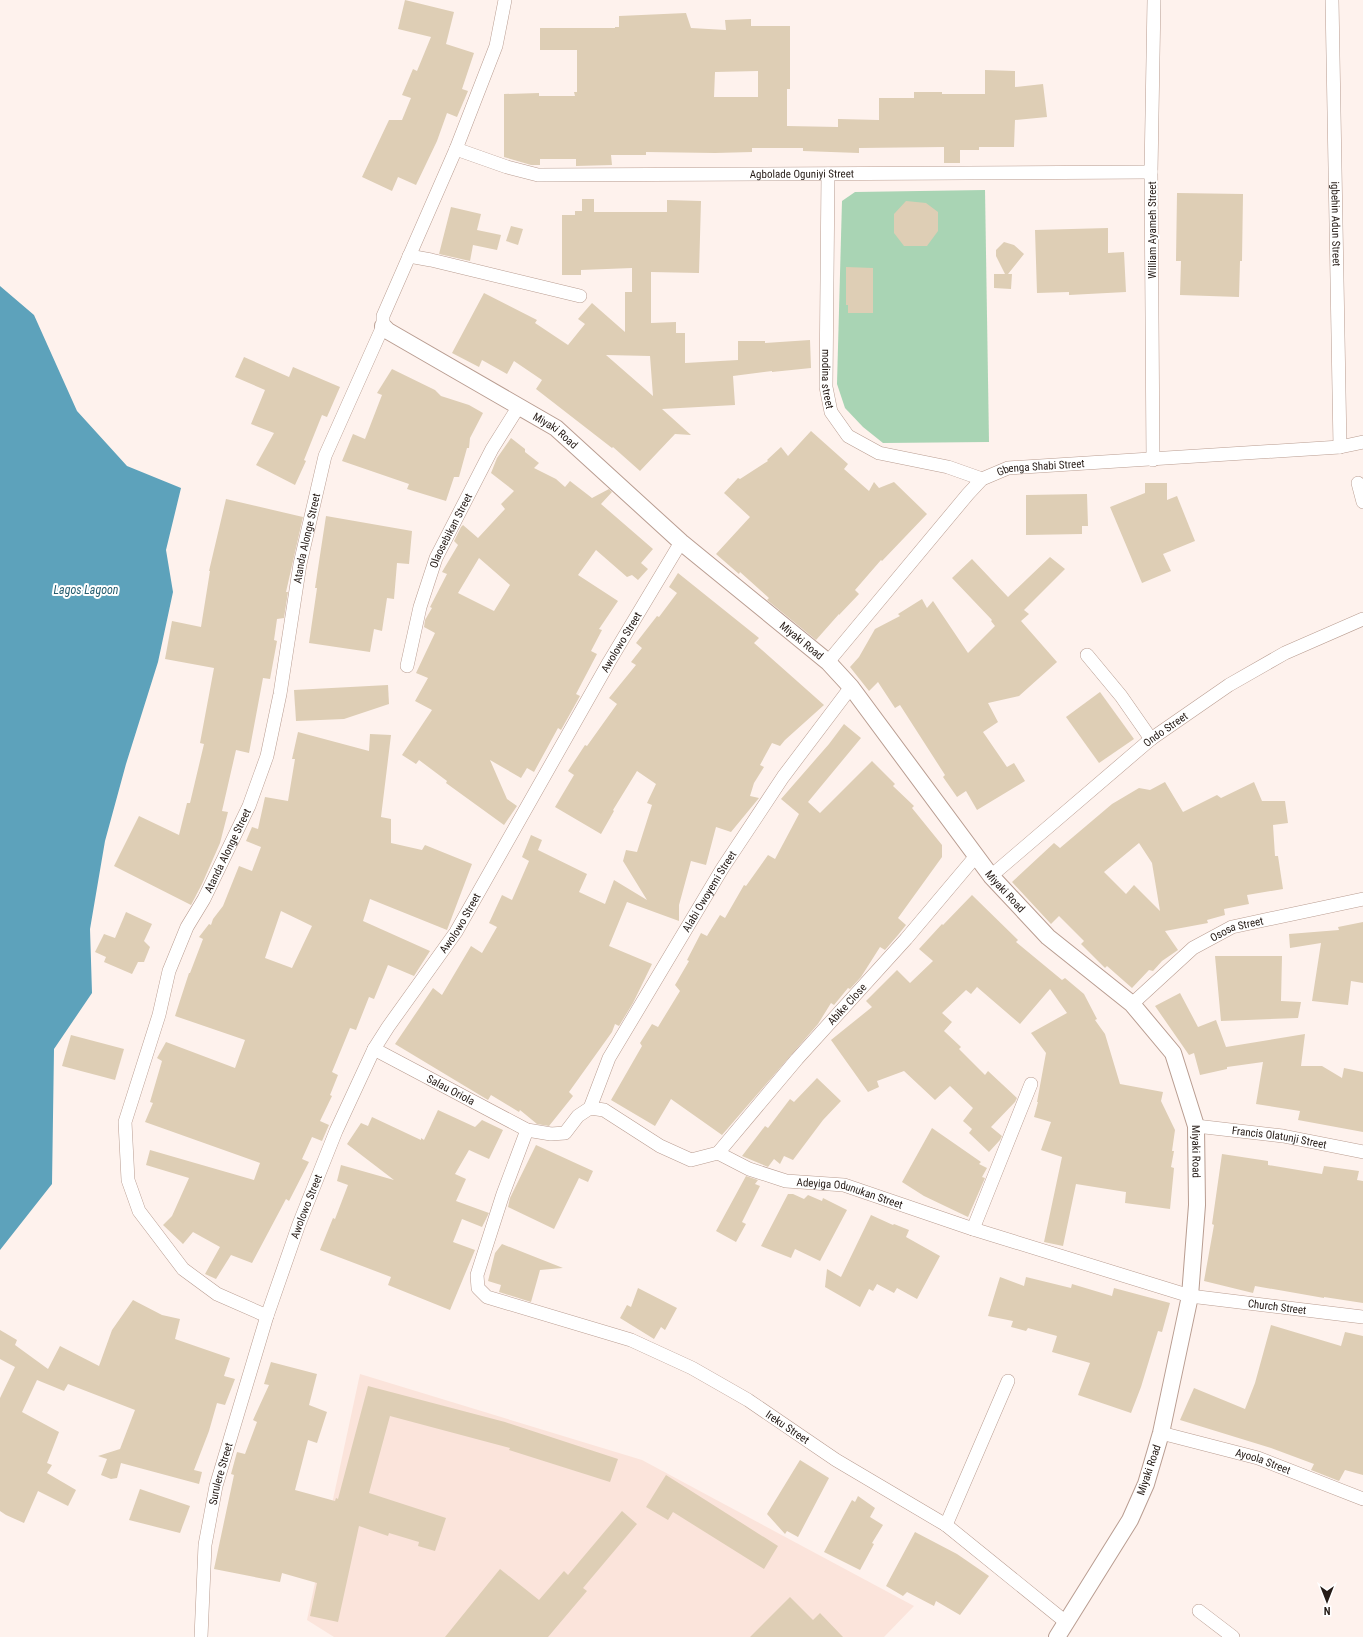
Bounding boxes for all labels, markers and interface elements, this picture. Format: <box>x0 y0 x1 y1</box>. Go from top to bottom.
street label: Agbolade Oguniyi Street <box>750 167 854 180</box>
street label: William Ayameh Street <box>1146 181 1159 279</box>
street label: igbehin Adun Street <box>1329 181 1343 267</box>
street label: modina street <box>819 349 837 410</box>
street label: Miyaki Road <box>531 410 581 451</box>
street label: Gbenga Shabi Street <box>995 457 1085 479</box>
street label: Olaosebikan Street <box>427 491 475 570</box>
street label: Atanda Alonge Street <box>291 492 323 584</box>
water label: Lagos Lagoon <box>54 583 119 597</box>
street label: Awolowo Street <box>598 610 644 674</box>
street label: Miyaki Road <box>777 619 826 662</box>
street label: Ondo Street <box>1140 709 1190 749</box>
street label: Atanda Alonge Street <box>201 806 253 895</box>
street label: Alabi Owoyemi Street <box>679 848 739 934</box>
street label: Miyaki Road <box>982 868 1028 915</box>
street label: Awolowo Street <box>437 891 483 956</box>
street label: Ososa Street <box>1208 914 1264 944</box>
street label: Abike Close <box>825 981 869 1027</box>
street label: Salau Oriola <box>425 1072 477 1108</box>
street label: Francis Olatunji Street <box>1231 1124 1328 1151</box>
street label: Miyaki Road <box>1189 1125 1203 1178</box>
street label: Awolowo Street <box>288 1172 325 1240</box>
street label: Adeyiga Odunukan Street <box>796 1175 905 1211</box>
street label: Church Street <box>1247 1297 1307 1317</box>
street label: Ireku Street <box>763 1408 812 1446</box>
street label: Surulere Street <box>206 1441 235 1506</box>
street label: Miyaki Road <box>1134 1443 1164 1497</box>
street label: Ayoola Street <box>1234 1446 1293 1477</box>
north arrow <box>1307 1581 1347 1621</box>
text: N <box>1323 1604 1330 1617</box>

